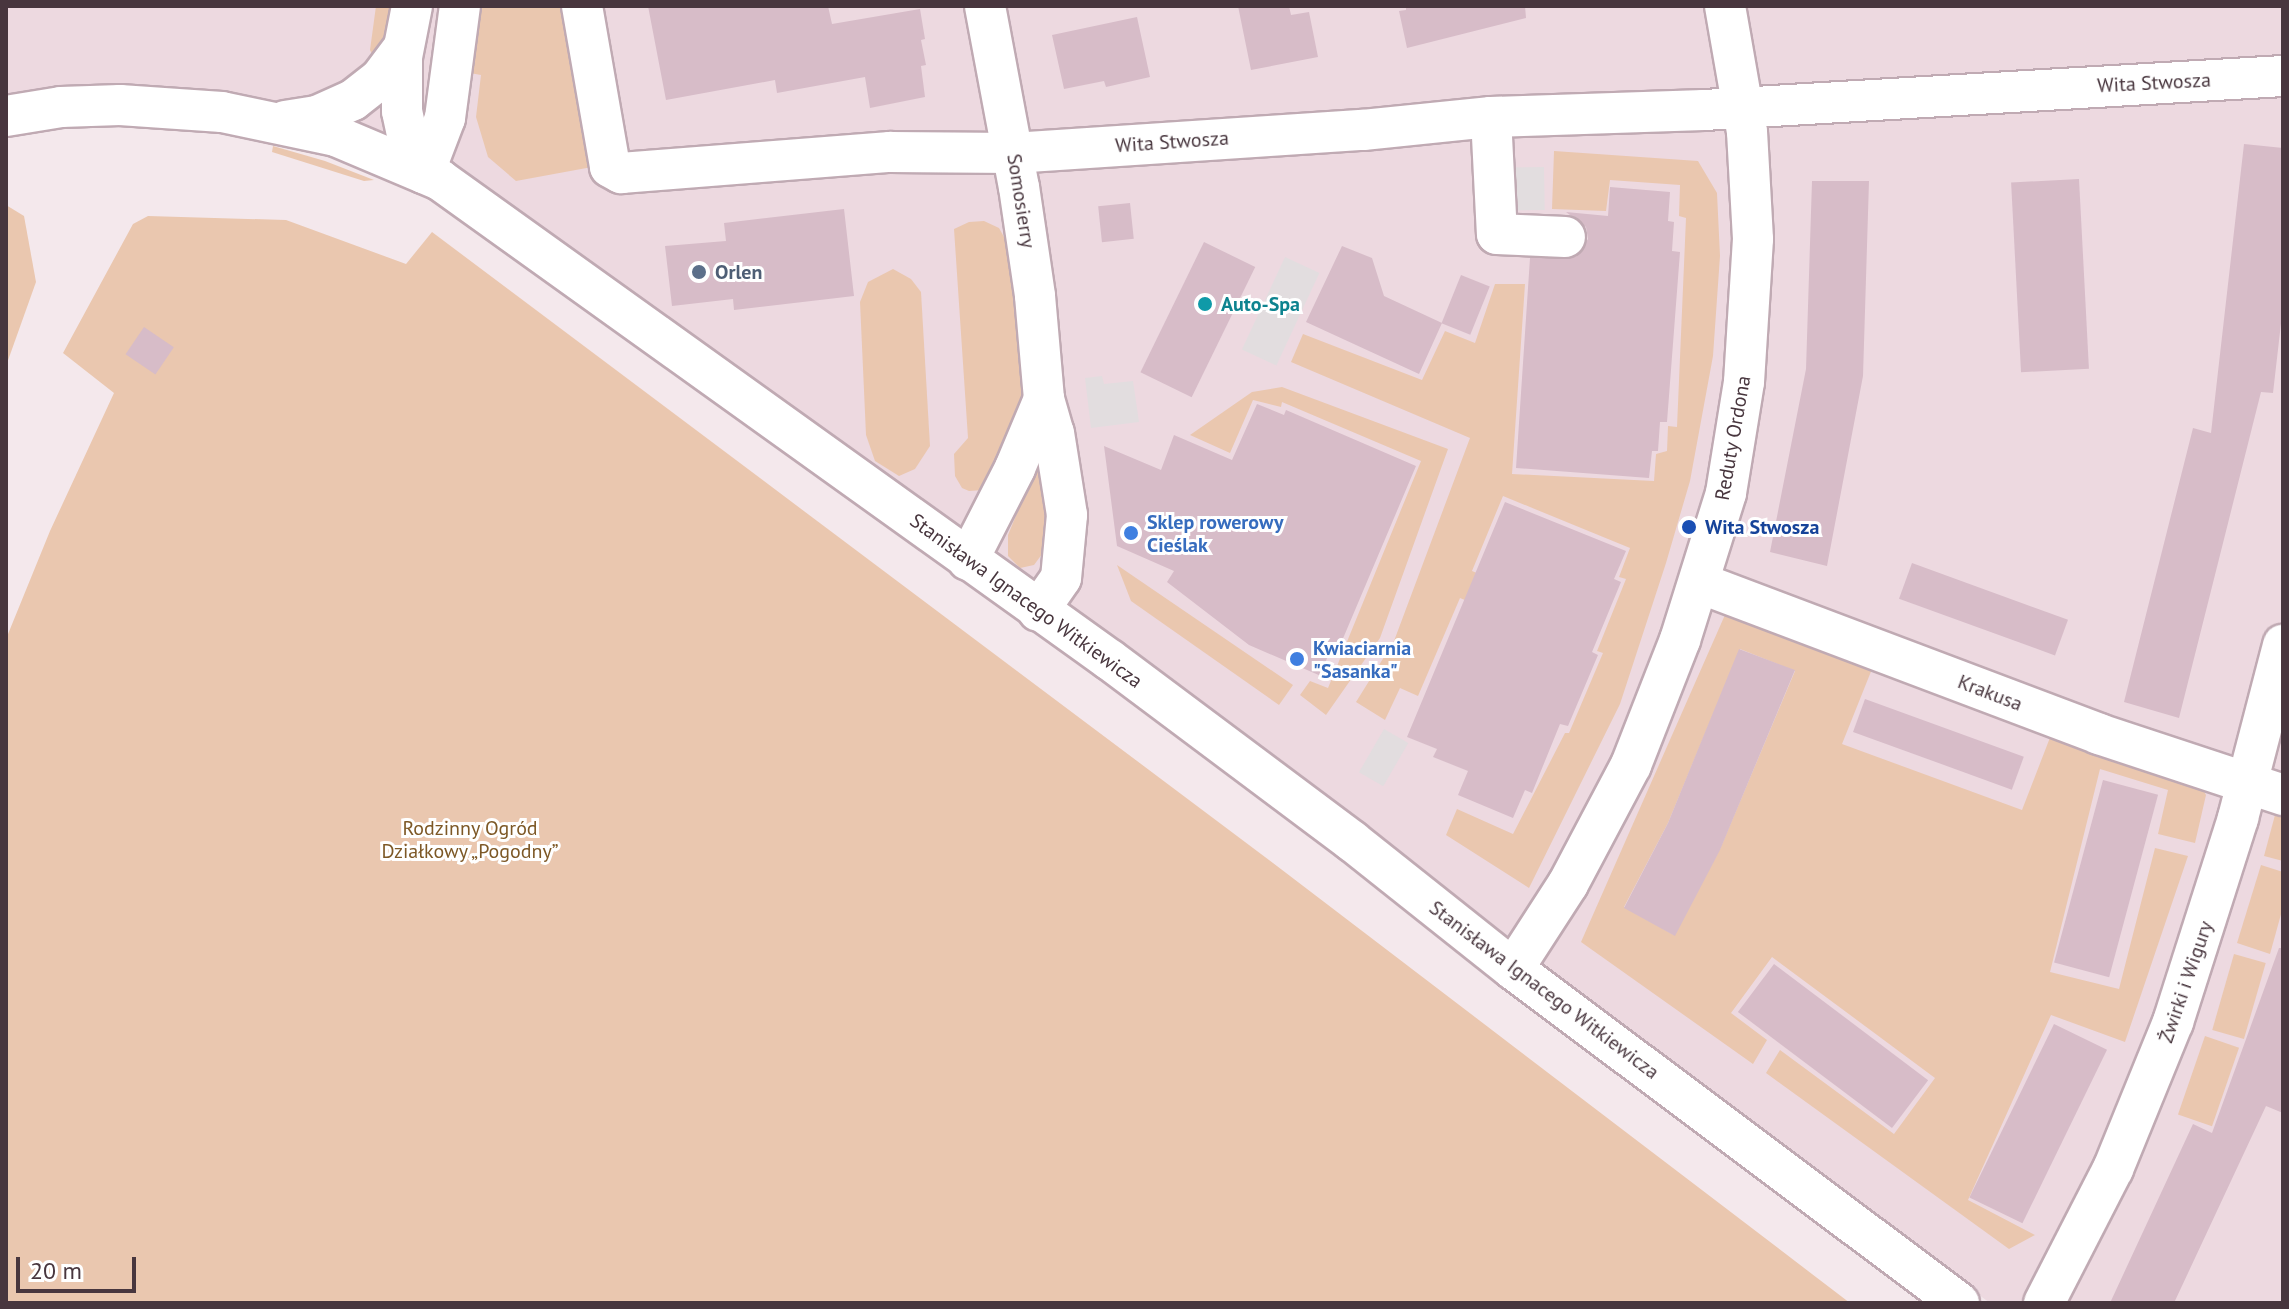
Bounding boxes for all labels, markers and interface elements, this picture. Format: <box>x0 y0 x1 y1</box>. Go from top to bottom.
street label: Wita Stwosza <box>2097 68 2211 98</box>
street label: Wita Stwosza <box>1114 126 1230 158</box>
street label: Somosierry <box>1002 152 1040 250</box>
place label: Orlen <box>715 260 762 284</box>
marker: Orlen <box>690 263 708 281</box>
place label: Auto-Spa <box>1221 292 1300 316</box>
marker: Auto-Spa <box>1196 295 1214 313</box>
street label: Reduty Ordona <box>1710 373 1756 503</box>
street label: Stanisława Ignacego Witkiewicza <box>905 509 1147 693</box>
place label: Sklep rowerowy Cieślak <box>1147 510 1284 557</box>
place label: Wita Stwosza <box>1705 515 1819 539</box>
marker: Wita Stwosza <box>1680 518 1698 536</box>
marker: Sklep rowerowy Cieślak <box>1122 524 1140 542</box>
place label: Kwiaciarnia "Sasanka" <box>1313 636 1411 683</box>
marker: Kwiaciarnia "Sasanka" <box>1288 650 1306 668</box>
street label: Krakusa <box>1954 670 2026 716</box>
park label: Rodzinny Ogród Działkowy „Pogodny” <box>380 816 560 863</box>
street label: Stanisława Ignacego Witkiewicza <box>1424 896 1664 1084</box>
street label: Żwirki i Wigury <box>2154 918 2218 1046</box>
scale bar <box>20 1241 140 1291</box>
text: 20 m <box>30 1255 82 1286</box>

